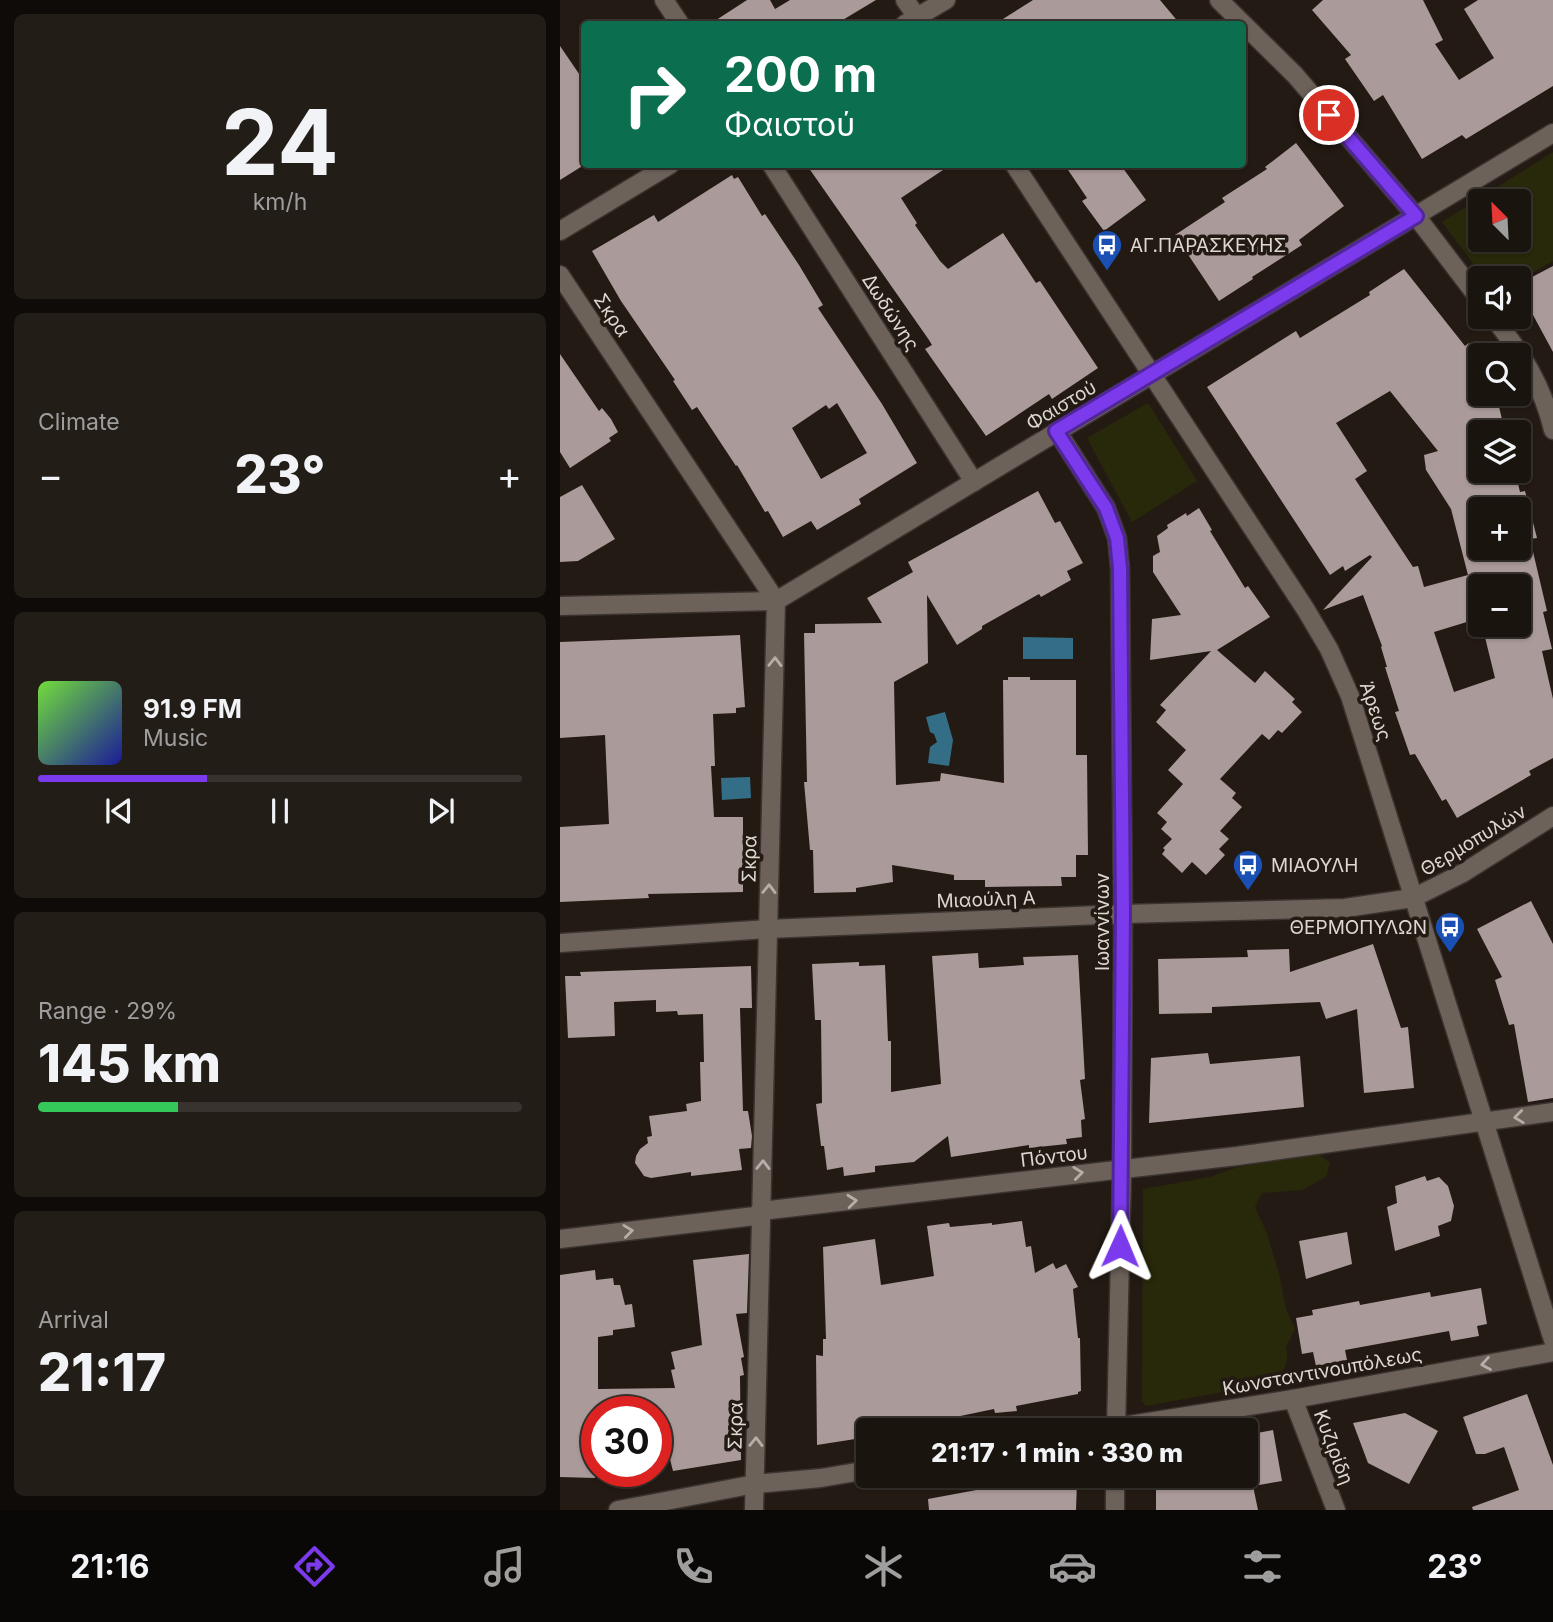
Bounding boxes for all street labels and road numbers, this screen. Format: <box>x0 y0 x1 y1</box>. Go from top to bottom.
street label: Δωδώνης <box>857 269 924 355</box>
street label: Σκρα <box>589 289 634 341</box>
street label: Φαιστού <box>1022 376 1101 435</box>
street label: Άρεως <box>1355 679 1396 744</box>
street label: Θερμοπυλών <box>1416 800 1530 881</box>
street label: Σκρα <box>738 835 761 883</box>
street label: Ιωαννίνων <box>1091 873 1114 971</box>
street label: Μιαούλη Α <box>936 886 1036 913</box>
street label: Πόντου <box>1019 1141 1089 1172</box>
street label: Κωνσταντινουπόλεως <box>1220 1343 1424 1400</box>
street label: Σκρα <box>724 1402 747 1450</box>
street label: Κυζιρίδη <box>1309 1407 1358 1488</box>

